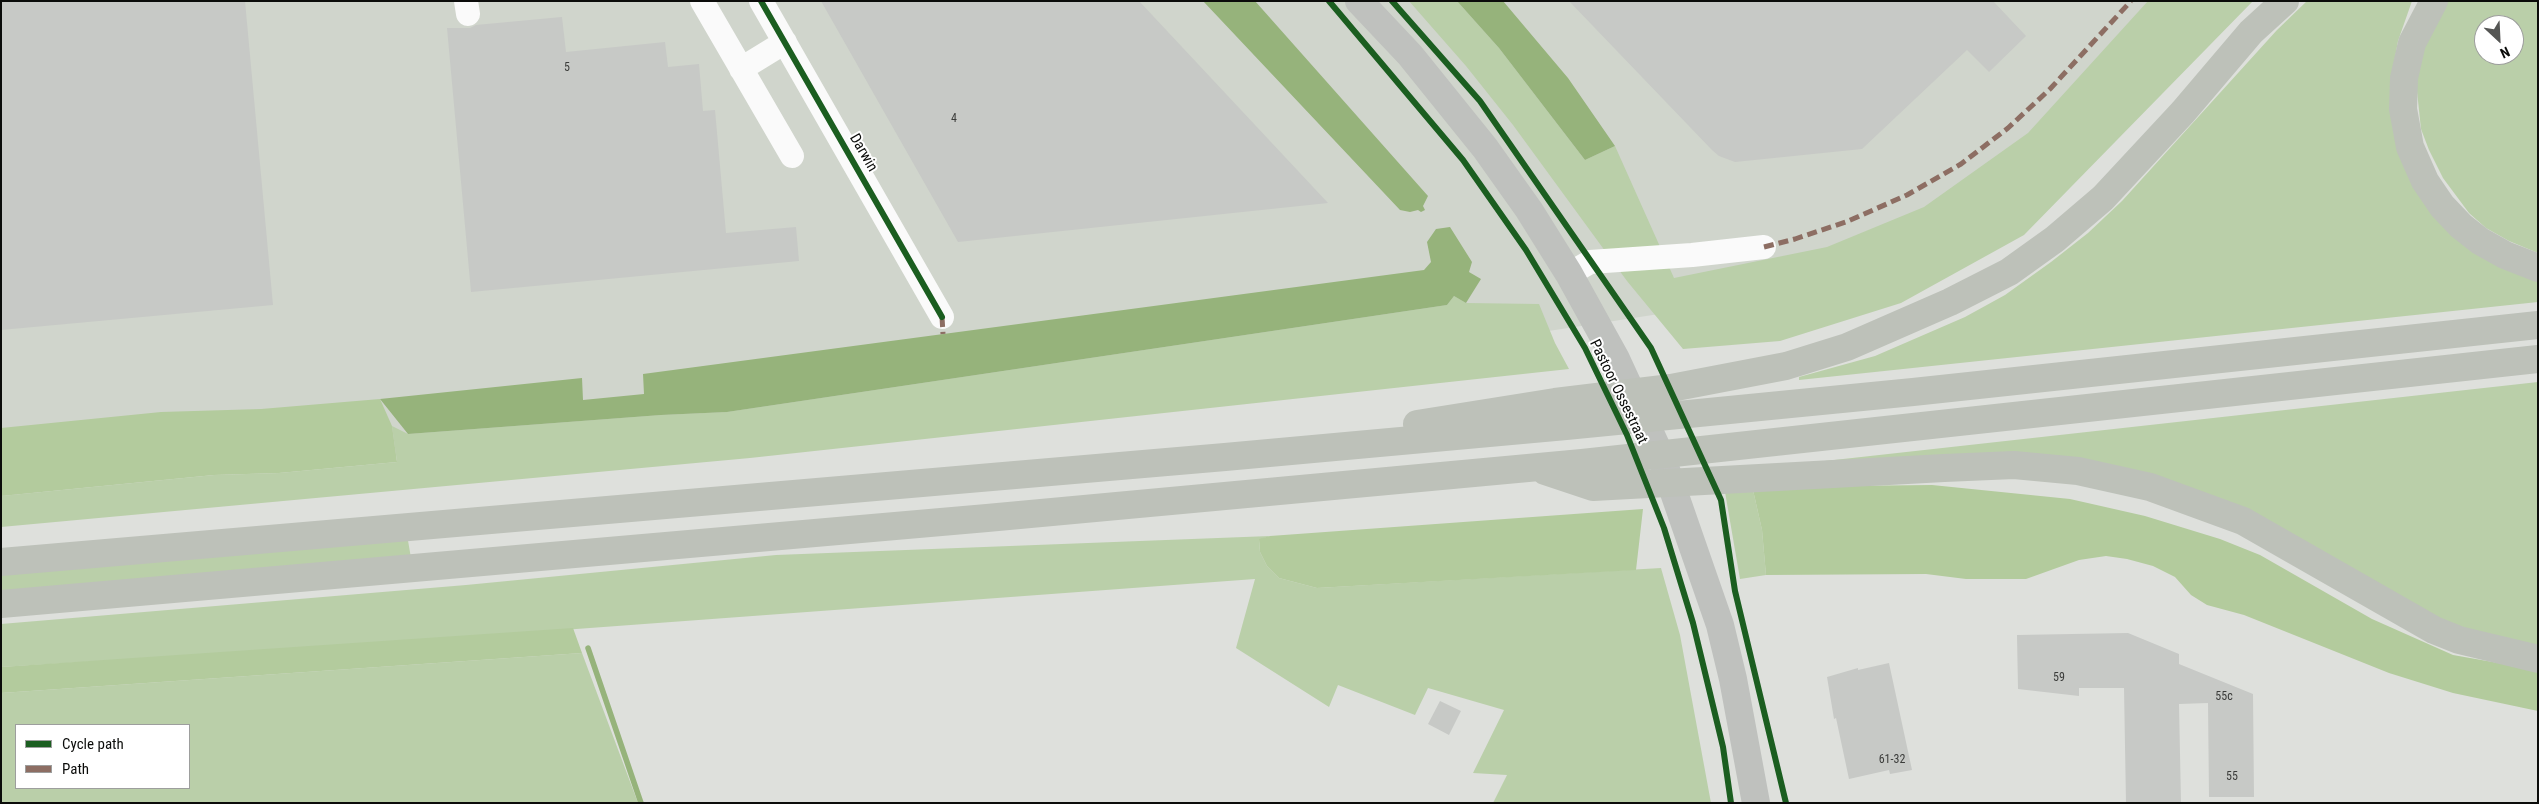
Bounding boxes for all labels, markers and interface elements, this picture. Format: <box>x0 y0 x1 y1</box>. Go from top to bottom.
north arrow <box>2474 15 2524 65</box>
text: N <box>2498 44 2512 62</box>
house number: 5 <box>564 61 570 75</box>
house number: 4 <box>951 112 957 126</box>
street label: Darwin <box>845 131 881 175</box>
street label: Pastoor Ossestraat <box>1585 337 1651 447</box>
house number: 59 <box>2053 671 2065 685</box>
house number: 55c <box>2215 690 2233 704</box>
legend <box>15 724 190 789</box>
text: Cycle path <box>62 735 124 753</box>
house number: 61-32 <box>1879 753 1905 767</box>
text: Path <box>62 760 89 778</box>
house number: 55 <box>2226 770 2238 784</box>

